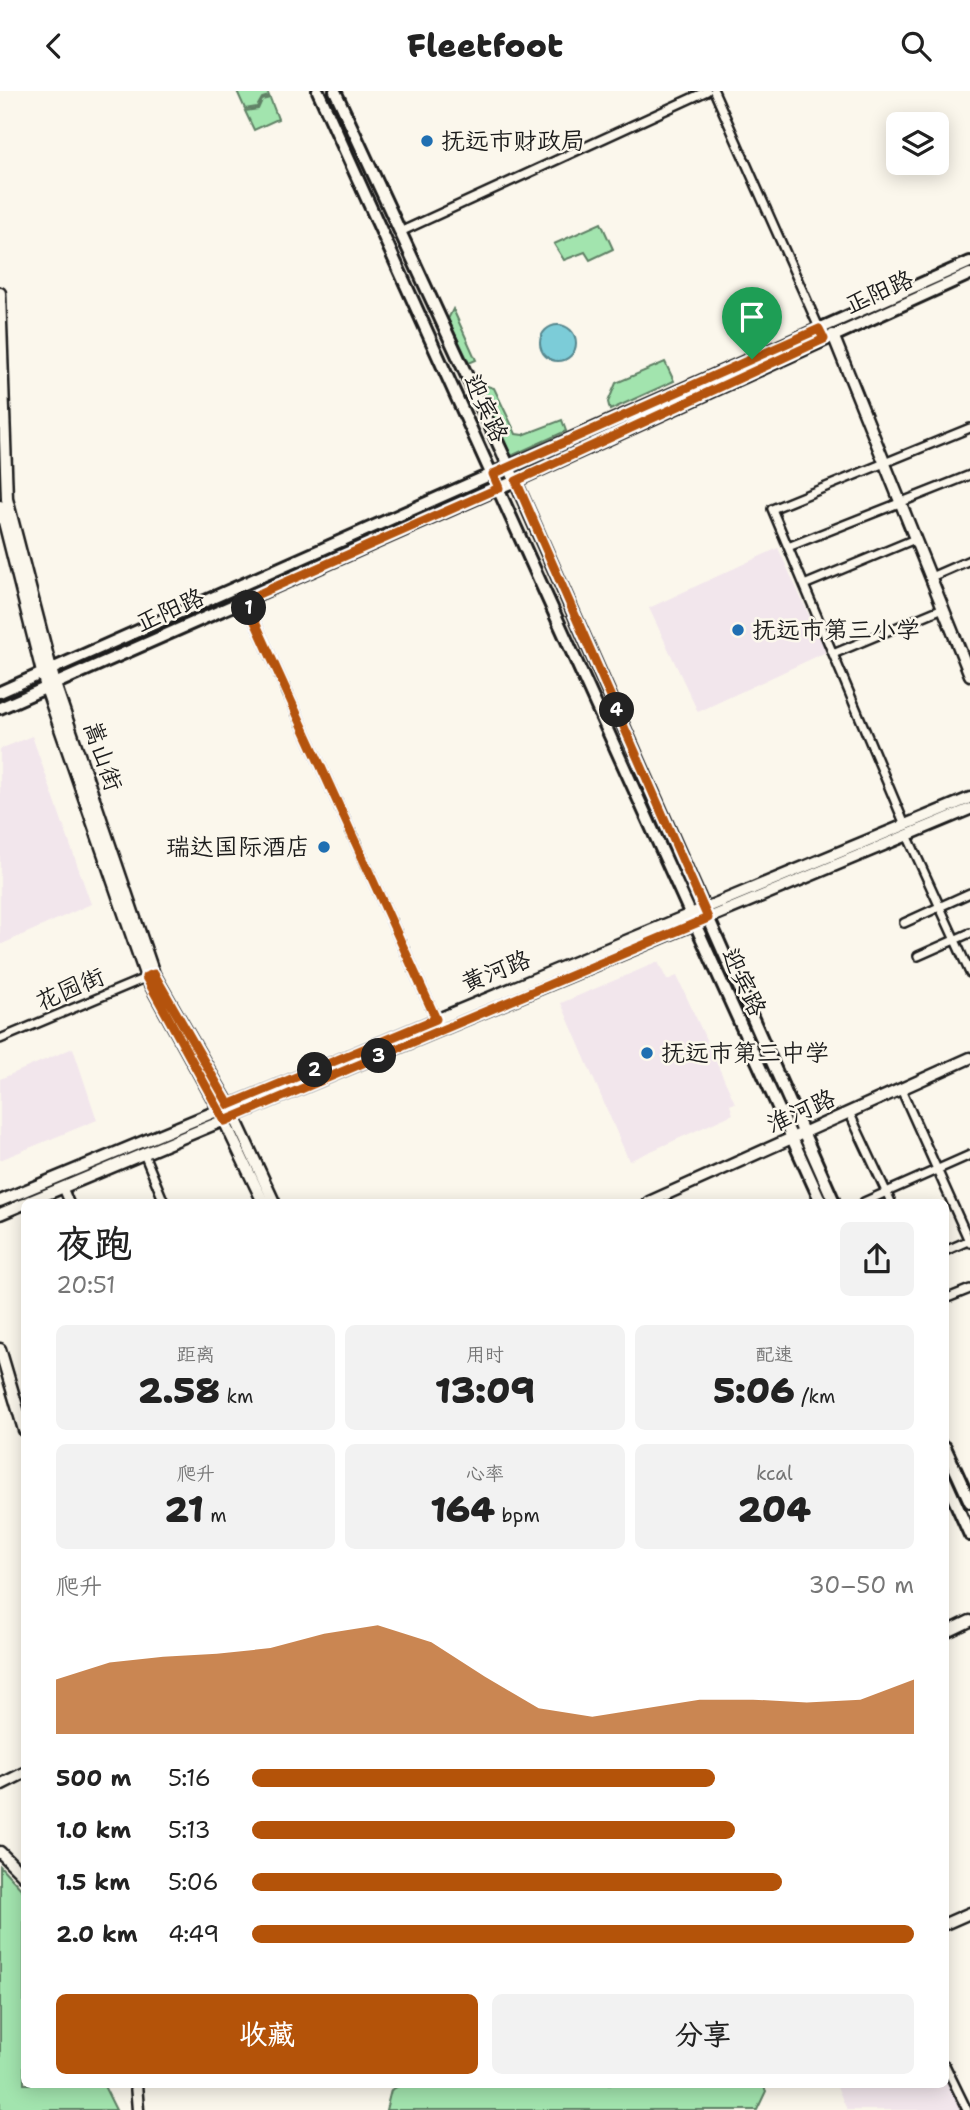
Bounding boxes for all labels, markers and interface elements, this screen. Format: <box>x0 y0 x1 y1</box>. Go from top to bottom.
text: Fleetfoot <box>407 24 563 67</box>
icon: back <box>35 27 73 65</box>
icon: search <box>897 27 935 65</box>
map controls <box>886 112 949 175</box>
button: layers <box>886 112 949 175</box>
place label: 抚远市财政局 <box>441 125 585 157</box>
marker: 抚远市财政局 <box>419 133 435 149</box>
street label: 正阳路 <box>840 263 918 321</box>
pin <box>722 287 782 359</box>
icon: arrive <box>733 298 771 336</box>
street label: 迎宾路 <box>456 369 516 447</box>
street label: 正阳路 <box>131 581 209 639</box>
pin: 1 <box>232 591 266 625</box>
text: 1 <box>244 595 253 620</box>
place label: 抚远市第三小学 <box>752 614 920 646</box>
marker: 抚远市第三小学 <box>730 622 746 638</box>
pin: 4 <box>600 693 634 727</box>
text: 4 <box>610 697 623 722</box>
street label: 嵩山街 <box>76 717 130 795</box>
place label: 瑞达国际酒店 <box>166 831 310 863</box>
marker: 瑞达国际酒店 <box>316 839 332 855</box>
street label: 黄河路 <box>457 943 535 999</box>
street label: 迎宾路 <box>714 943 774 1021</box>
street label: 花园街 <box>31 960 109 1018</box>
place label: 抚远市第三中学 <box>661 1037 829 1069</box>
pin: 3 <box>362 1039 396 1073</box>
text: 3 <box>372 1043 385 1068</box>
marker: 抚远市第三中学 <box>639 1045 655 1061</box>
pin: 2 <box>298 1053 332 1087</box>
text: 2 <box>308 1057 321 1082</box>
street label: 淮河路 <box>762 1082 840 1140</box>
text: 夜跑 <box>56 1218 132 1269</box>
button: share <box>840 1222 914 1296</box>
text: 20:51 <box>56 1270 116 1300</box>
text: 距离 <box>177 1342 215 1367</box>
text: 用时 <box>466 1342 504 1367</box>
text: 配速 <box>755 1342 793 1367</box>
text: 2.58 <box>138 1367 220 1414</box>
text: 13:09 <box>435 1367 535 1414</box>
text: 5:06 <box>713 1367 795 1414</box>
text: km <box>220 1384 253 1409</box>
text: /km <box>795 1384 835 1409</box>
text: 爬升 <box>177 1461 215 1486</box>
text: 心率 <box>466 1461 504 1486</box>
text: kcal <box>756 1461 793 1486</box>
text: 21 <box>165 1486 204 1533</box>
text: 164 <box>430 1486 495 1533</box>
text: 204 <box>738 1486 811 1533</box>
text: m <box>204 1503 227 1528</box>
text: bpm <box>495 1503 540 1528</box>
text: 30–50 m <box>808 1570 914 1600</box>
text: 爬升 <box>56 1571 102 1601</box>
text: 500 m <box>56 1763 131 1793</box>
text: 5:16 <box>168 1763 211 1793</box>
text: 1.0 km <box>56 1815 131 1845</box>
text: 5:13 <box>168 1815 211 1845</box>
text: 1.5 km <box>56 1867 130 1897</box>
text: 5:06 <box>168 1867 219 1897</box>
text: 2.0 km <box>56 1919 138 1949</box>
text: 4:49 <box>168 1919 219 1949</box>
button: 收藏 <box>56 1994 478 2074</box>
button: 分享 <box>492 1994 914 2074</box>

